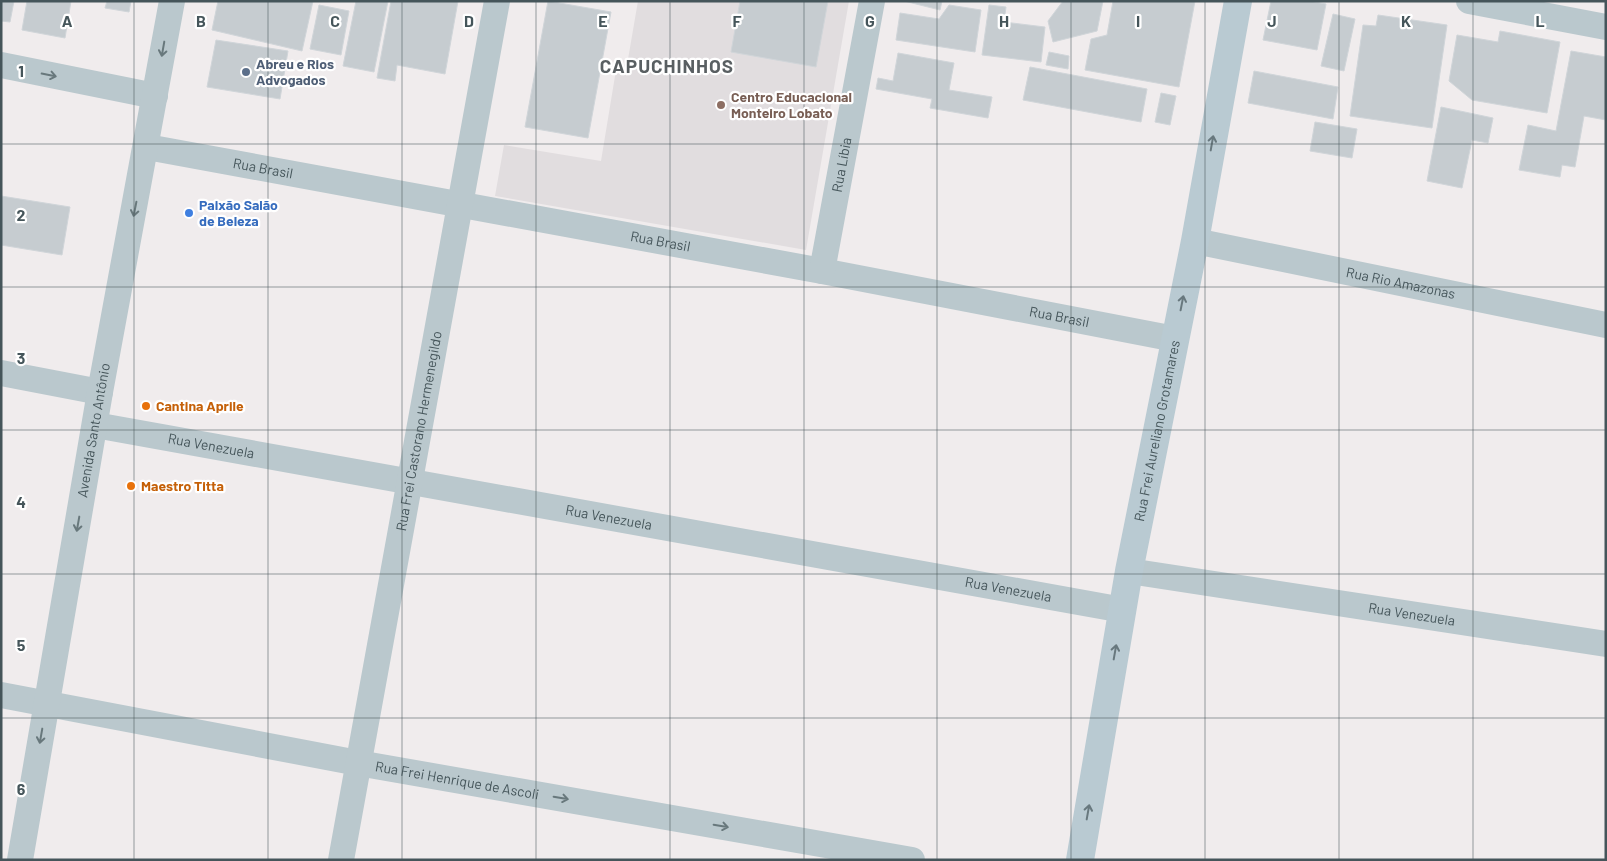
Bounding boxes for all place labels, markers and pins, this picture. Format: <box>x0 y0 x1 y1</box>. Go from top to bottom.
place label: Abreu e Rios Advogados <box>256 55 334 88</box>
marker: Abreu e Rios Advogados <box>240 66 252 78</box>
place label: Centro Educacional Monteiro Lobato <box>731 88 852 121</box>
marker: Centro Educacional Monteiro Lobato <box>715 99 727 111</box>
place label: Paixão Salão de Beleza <box>199 196 278 229</box>
marker: Paixão Salão de Beleza <box>183 207 195 219</box>
place label: Cantina Aprile <box>156 397 244 414</box>
marker: Cantina Aprile <box>140 400 152 412</box>
place label: Maestro Titta <box>141 477 224 494</box>
marker: Maestro Titta <box>125 480 137 492</box>

